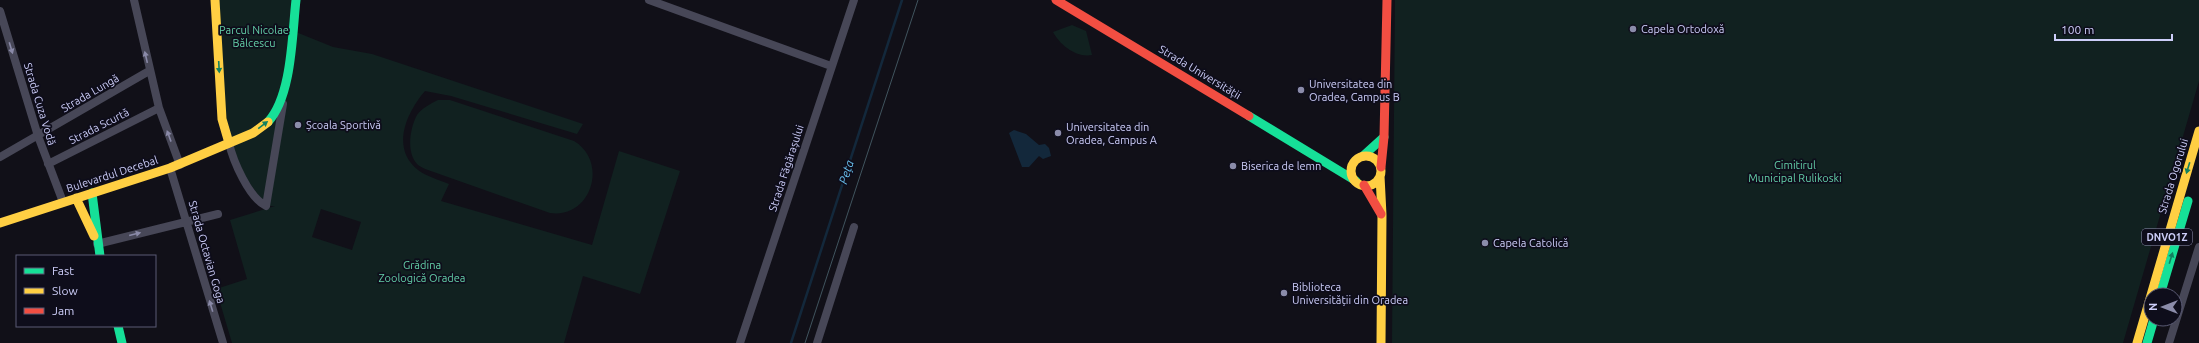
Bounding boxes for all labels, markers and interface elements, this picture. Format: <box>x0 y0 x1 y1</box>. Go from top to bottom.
scale bar <box>2055 16 2172 42</box>
place label: Capela Ortodoxă <box>1641 23 1724 35</box>
text: 100 m <box>2061 23 2094 36</box>
park label: Parcul Nicolae Bălcescu <box>219 24 289 49</box>
marker: Capela Ortodoxă <box>1628 24 1638 34</box>
one-way arrow <box>8 43 14 55</box>
street label: Strada Universității <box>1157 43 1243 101</box>
one-way arrow <box>143 51 149 63</box>
street label: Strada Cuza Vodă <box>22 61 58 147</box>
one-way arrow <box>216 61 223 73</box>
street label: Strada Lungă <box>59 72 121 114</box>
place label: Universitatea din Oradea, Campus B <box>1309 78 1400 103</box>
marker: Universitatea din Oradea, Campus B <box>1296 85 1306 95</box>
street label: Strada Scurtă <box>67 106 131 146</box>
place label: Școala Sportivă <box>306 119 381 131</box>
marker: Școala Sportivă <box>293 120 303 130</box>
one-way arrow <box>258 121 269 130</box>
place label: Universitatea din Oradea, Campus A <box>1066 121 1158 146</box>
street label: Strada Făgărașului <box>766 123 806 213</box>
marker: Universitatea din Oradea, Campus A <box>1053 128 1063 138</box>
one-way arrow <box>166 130 172 142</box>
street label: Strada Ogorului <box>2156 137 2190 215</box>
street label: Bulevardul Decebal <box>65 154 159 194</box>
water label: Peța <box>836 158 856 186</box>
park label: Cimitirul Municipal Rulikoski <box>1748 159 1842 184</box>
place label: Biserica de lemn <box>1241 160 1321 172</box>
marker: Biserica de lemn <box>1228 161 1238 171</box>
one-way arrow <box>2185 162 2191 174</box>
street label: Strada Octavian Goga <box>187 199 227 305</box>
road number: DNVO1Z <box>2142 229 2192 245</box>
one-way arrow <box>129 231 141 237</box>
place label: Capela Catolică <box>1493 237 1568 249</box>
marker: Capela Catolică <box>1480 238 1490 248</box>
one-way arrow <box>2168 251 2174 263</box>
legend <box>16 255 156 327</box>
park label: Grădina Zoologică Oradea <box>378 259 466 284</box>
text: Fast <box>52 264 74 277</box>
place label: Biblioteca Universității din Oradea <box>1292 281 1408 306</box>
text: Slow <box>52 284 78 297</box>
north arrow <box>2143 287 2183 327</box>
marker: Biblioteca Universității din Oradea <box>1279 288 1289 298</box>
one-way arrow <box>208 299 214 311</box>
text: N <box>2147 303 2159 311</box>
text: Jam <box>52 304 74 317</box>

